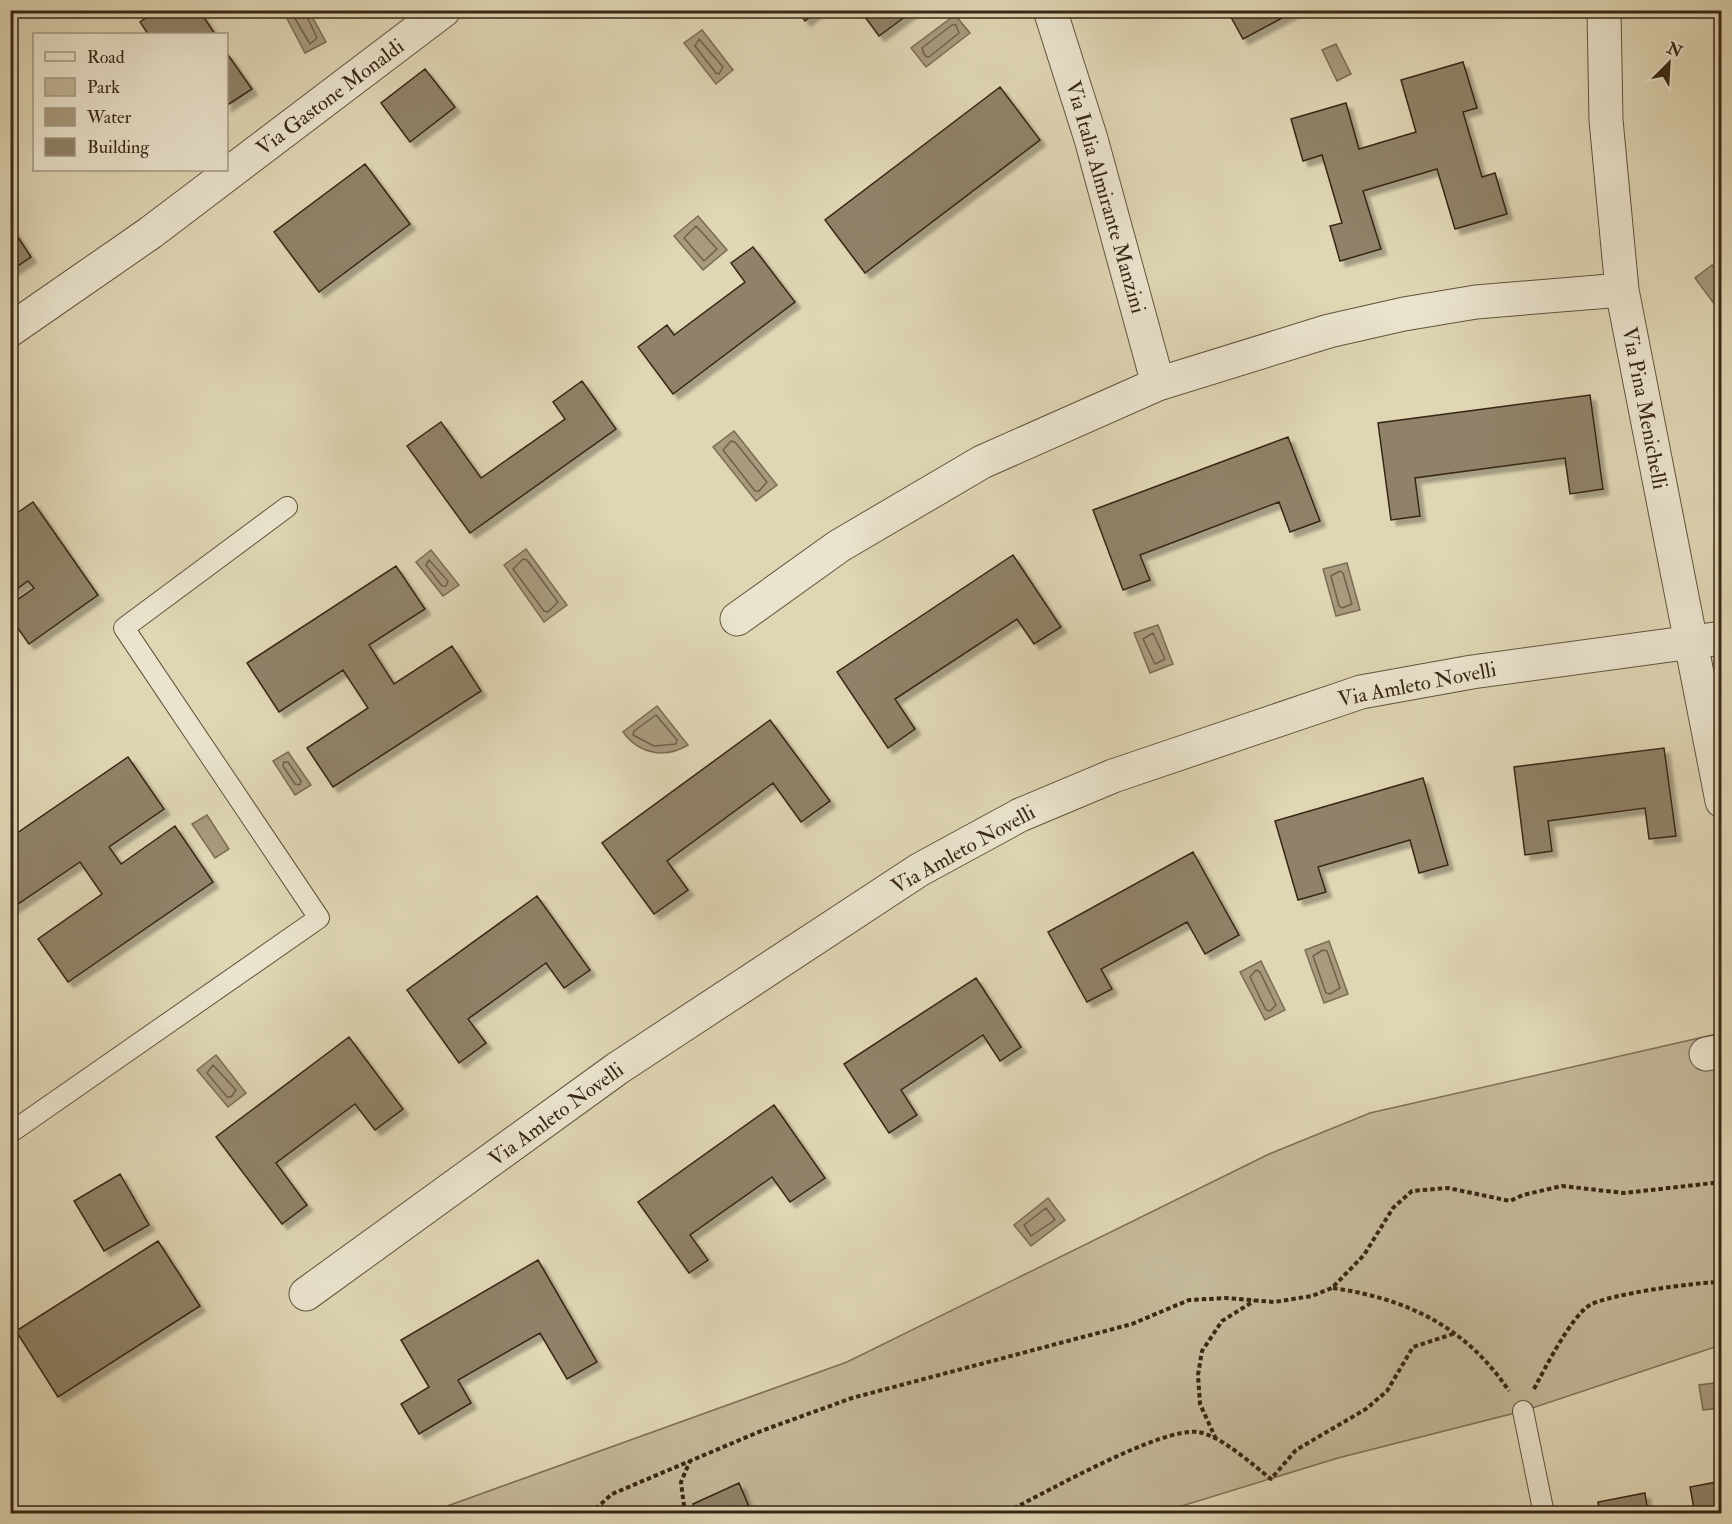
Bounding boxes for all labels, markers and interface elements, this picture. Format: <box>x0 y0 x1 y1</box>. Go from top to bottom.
legend <box>33 33 228 171</box>
street label: Via Gastone Monaldi <box>251 33 410 162</box>
north arrow <box>1639 33 1699 93</box>
text: N <box>1663 38 1686 63</box>
text: Road <box>87 46 125 69</box>
text: Park <box>87 76 120 99</box>
street label: Via Italia Almirante Manzini <box>1059 78 1152 317</box>
text: Water <box>86 106 131 129</box>
text: Building <box>87 136 150 159</box>
street label: Via Pina Menichelli <box>1616 325 1674 492</box>
street label: Via Amleto Novelli <box>1336 656 1499 713</box>
street label: Via Amleto Novelli <box>886 798 1040 900</box>
street label: Via Amleto Novelli <box>483 1056 630 1173</box>

